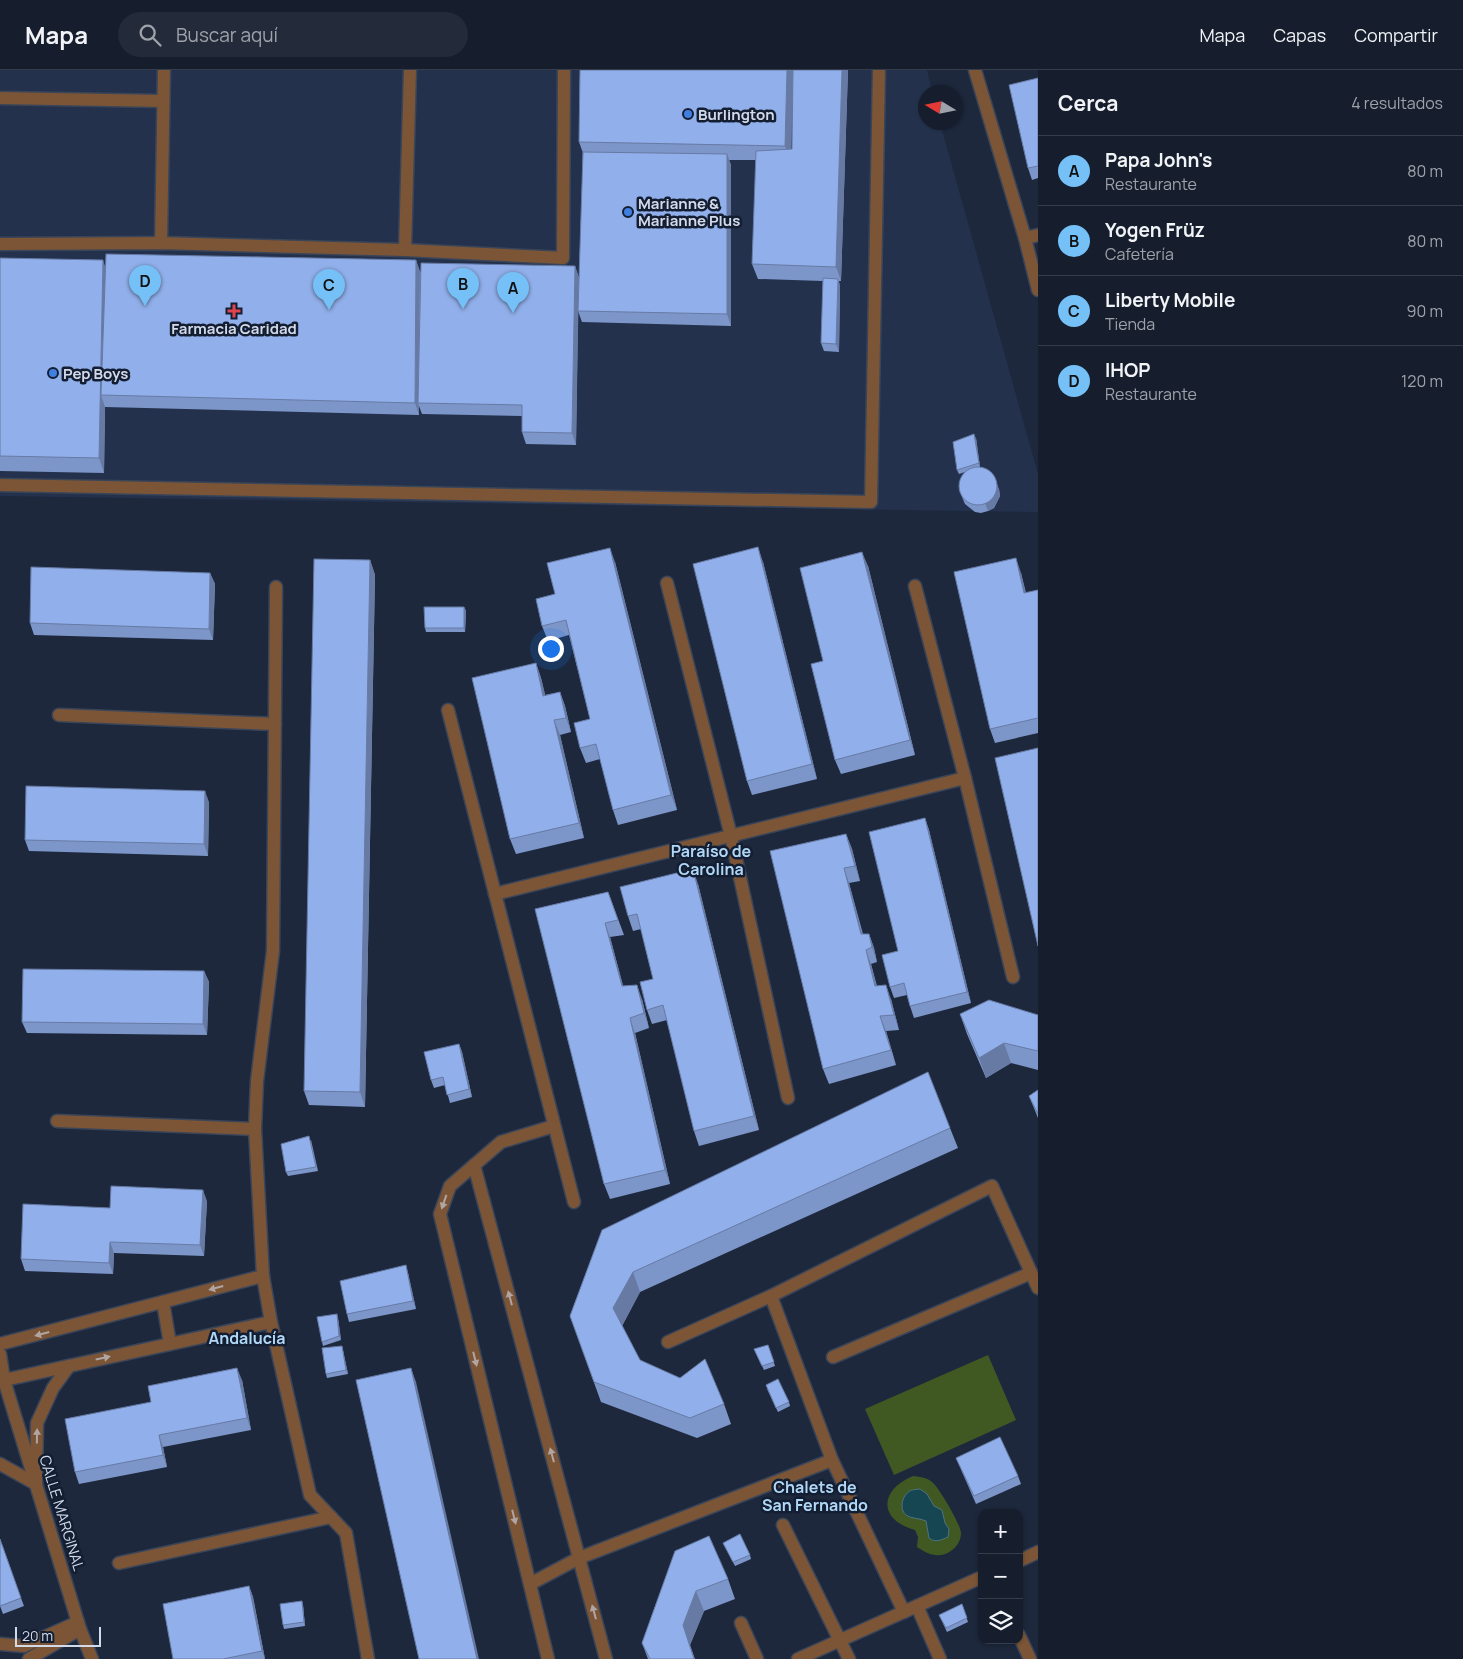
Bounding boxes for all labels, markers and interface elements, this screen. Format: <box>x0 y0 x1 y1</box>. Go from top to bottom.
search box <box>118 12 468 57</box>
text: Mapa <box>25 18 88 51</box>
icon: search <box>136 21 164 49</box>
text: Buscar aquí <box>176 22 278 48</box>
text: Mapa <box>1199 23 1245 47</box>
text: Capas <box>1273 23 1326 47</box>
text: Compartir <box>1354 23 1438 47</box>
north arrow <box>918 85 963 130</box>
text: Cerca <box>1058 89 1118 117</box>
text: 4 resultados <box>1351 92 1443 114</box>
place label: Burlington <box>698 104 775 125</box>
marker: Burlington <box>682 108 694 120</box>
text: Papa John's <box>1105 147 1212 173</box>
text: A <box>1069 160 1079 182</box>
text: 80 m <box>1407 160 1443 182</box>
text: Restaurante <box>1105 173 1197 195</box>
place label: Marianne & Marianne Plus <box>638 193 740 231</box>
marker: Marianne & Marianne Plus <box>622 206 634 218</box>
text: Yogen Früz <box>1105 217 1205 243</box>
text: B <box>1069 230 1079 252</box>
text: 80 m <box>1407 230 1443 252</box>
text: Cafetería <box>1105 243 1174 265</box>
pin: D <box>129 265 161 306</box>
pin: B <box>447 268 479 309</box>
pin: C <box>313 269 345 310</box>
pin: A <box>497 272 529 313</box>
text: Liberty Mobile <box>1105 287 1235 313</box>
text: C <box>1068 300 1080 322</box>
text: 90 m <box>1407 300 1443 322</box>
marker: Farmacia Caridad <box>228 305 240 317</box>
text: Tienda <box>1105 313 1155 335</box>
place label: Farmacia Caridad <box>171 318 297 339</box>
text: IHOP <box>1105 357 1150 383</box>
place label: Pep Boys <box>63 363 128 384</box>
marker: Pep Boys <box>47 367 59 379</box>
text: D <box>1068 370 1080 392</box>
text: 120 m <box>1401 370 1443 392</box>
text: Restaurante <box>1105 383 1197 405</box>
your location <box>538 636 564 662</box>
district label: Paraíso de Carolina <box>671 840 752 880</box>
one-way arrow <box>440 1194 448 1209</box>
one-way arrow <box>209 1285 224 1293</box>
one-way arrow <box>506 1290 514 1306</box>
district label: Andalucía <box>209 1327 285 1349</box>
one-way arrow <box>34 1330 49 1338</box>
one-way arrow <box>471 1352 479 1367</box>
one-way arrow <box>95 1354 111 1362</box>
one-way arrow <box>33 1427 41 1443</box>
one-way arrow <box>548 1447 556 1462</box>
street label: CALLE MARGINAL <box>34 1453 90 1574</box>
district label: Chalets de San Fernando <box>762 1476 868 1516</box>
one-way arrow <box>510 1509 518 1524</box>
map controls <box>978 1509 1023 1644</box>
button: + <box>978 1509 1023 1554</box>
button: − <box>978 1554 1023 1599</box>
button: layers <box>978 1599 1023 1644</box>
one-way arrow <box>590 1604 598 1619</box>
scale bar <box>15 1624 101 1647</box>
text: 20 m <box>22 1626 53 1645</box>

